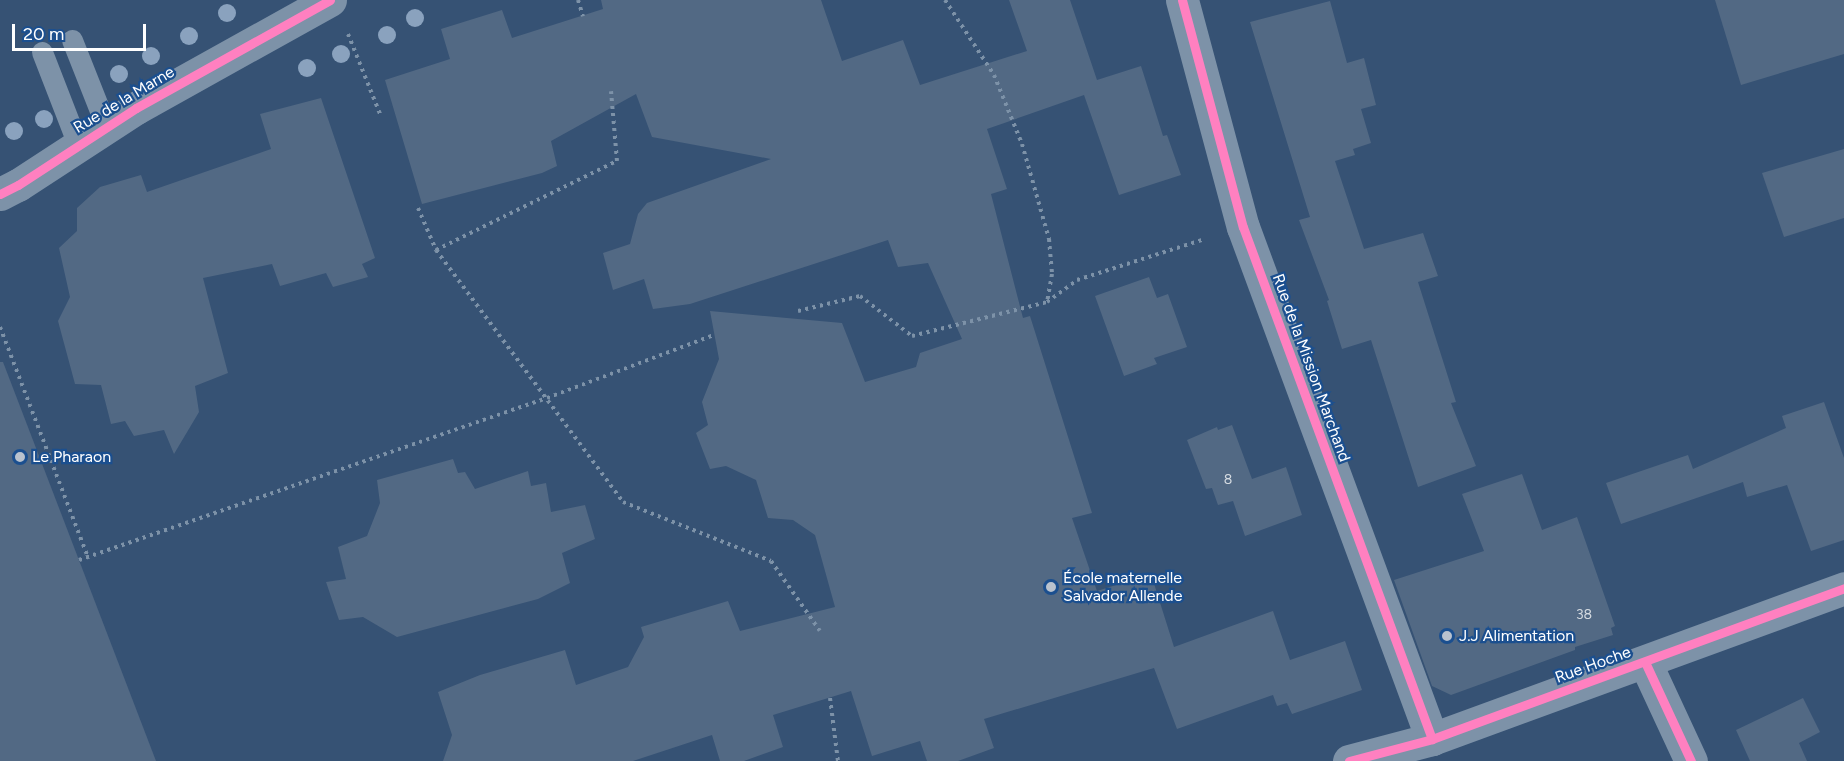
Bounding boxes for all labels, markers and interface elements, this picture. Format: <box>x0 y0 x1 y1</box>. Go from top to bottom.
scale bar <box>15 12 148 50</box>
text: 20 m <box>23 23 64 45</box>
street label: Rue de la Marne <box>70 62 178 138</box>
street label: Rue de la Mission Marchand <box>1268 271 1354 465</box>
place label: Le Pharaon <box>32 447 111 467</box>
marker: Le Pharaon <box>13 450 27 464</box>
house number: 8 <box>1224 472 1232 488</box>
place label: École maternelle Salvador Allende <box>1063 568 1182 606</box>
marker: École maternelle Salvador Allende <box>1044 580 1058 594</box>
house number: 38 <box>1576 607 1592 623</box>
place label: J.J Alimentation <box>1459 626 1574 646</box>
marker: J.J Alimentation <box>1440 629 1454 643</box>
street label: Rue Hoche <box>1552 642 1634 688</box>

